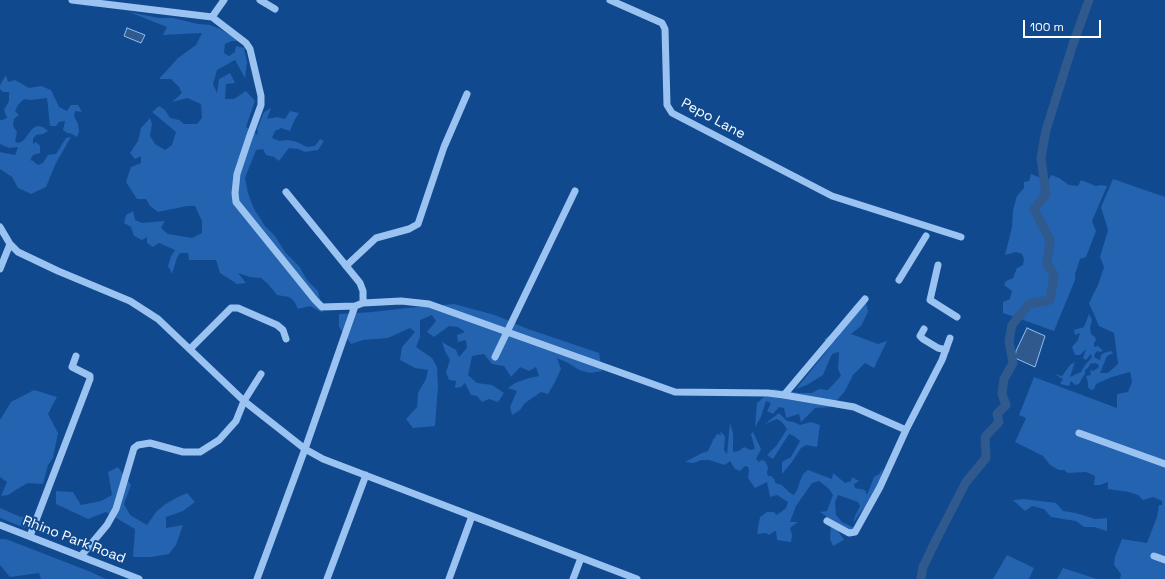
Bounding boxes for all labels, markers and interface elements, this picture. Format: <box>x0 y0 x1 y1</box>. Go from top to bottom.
scale bar <box>1025 12 1103 38</box>
text: 100 m <box>1030 19 1064 35</box>
street label: Pepo Lane <box>678 95 748 143</box>
street label: Rhino Park Road <box>20 513 128 567</box>

